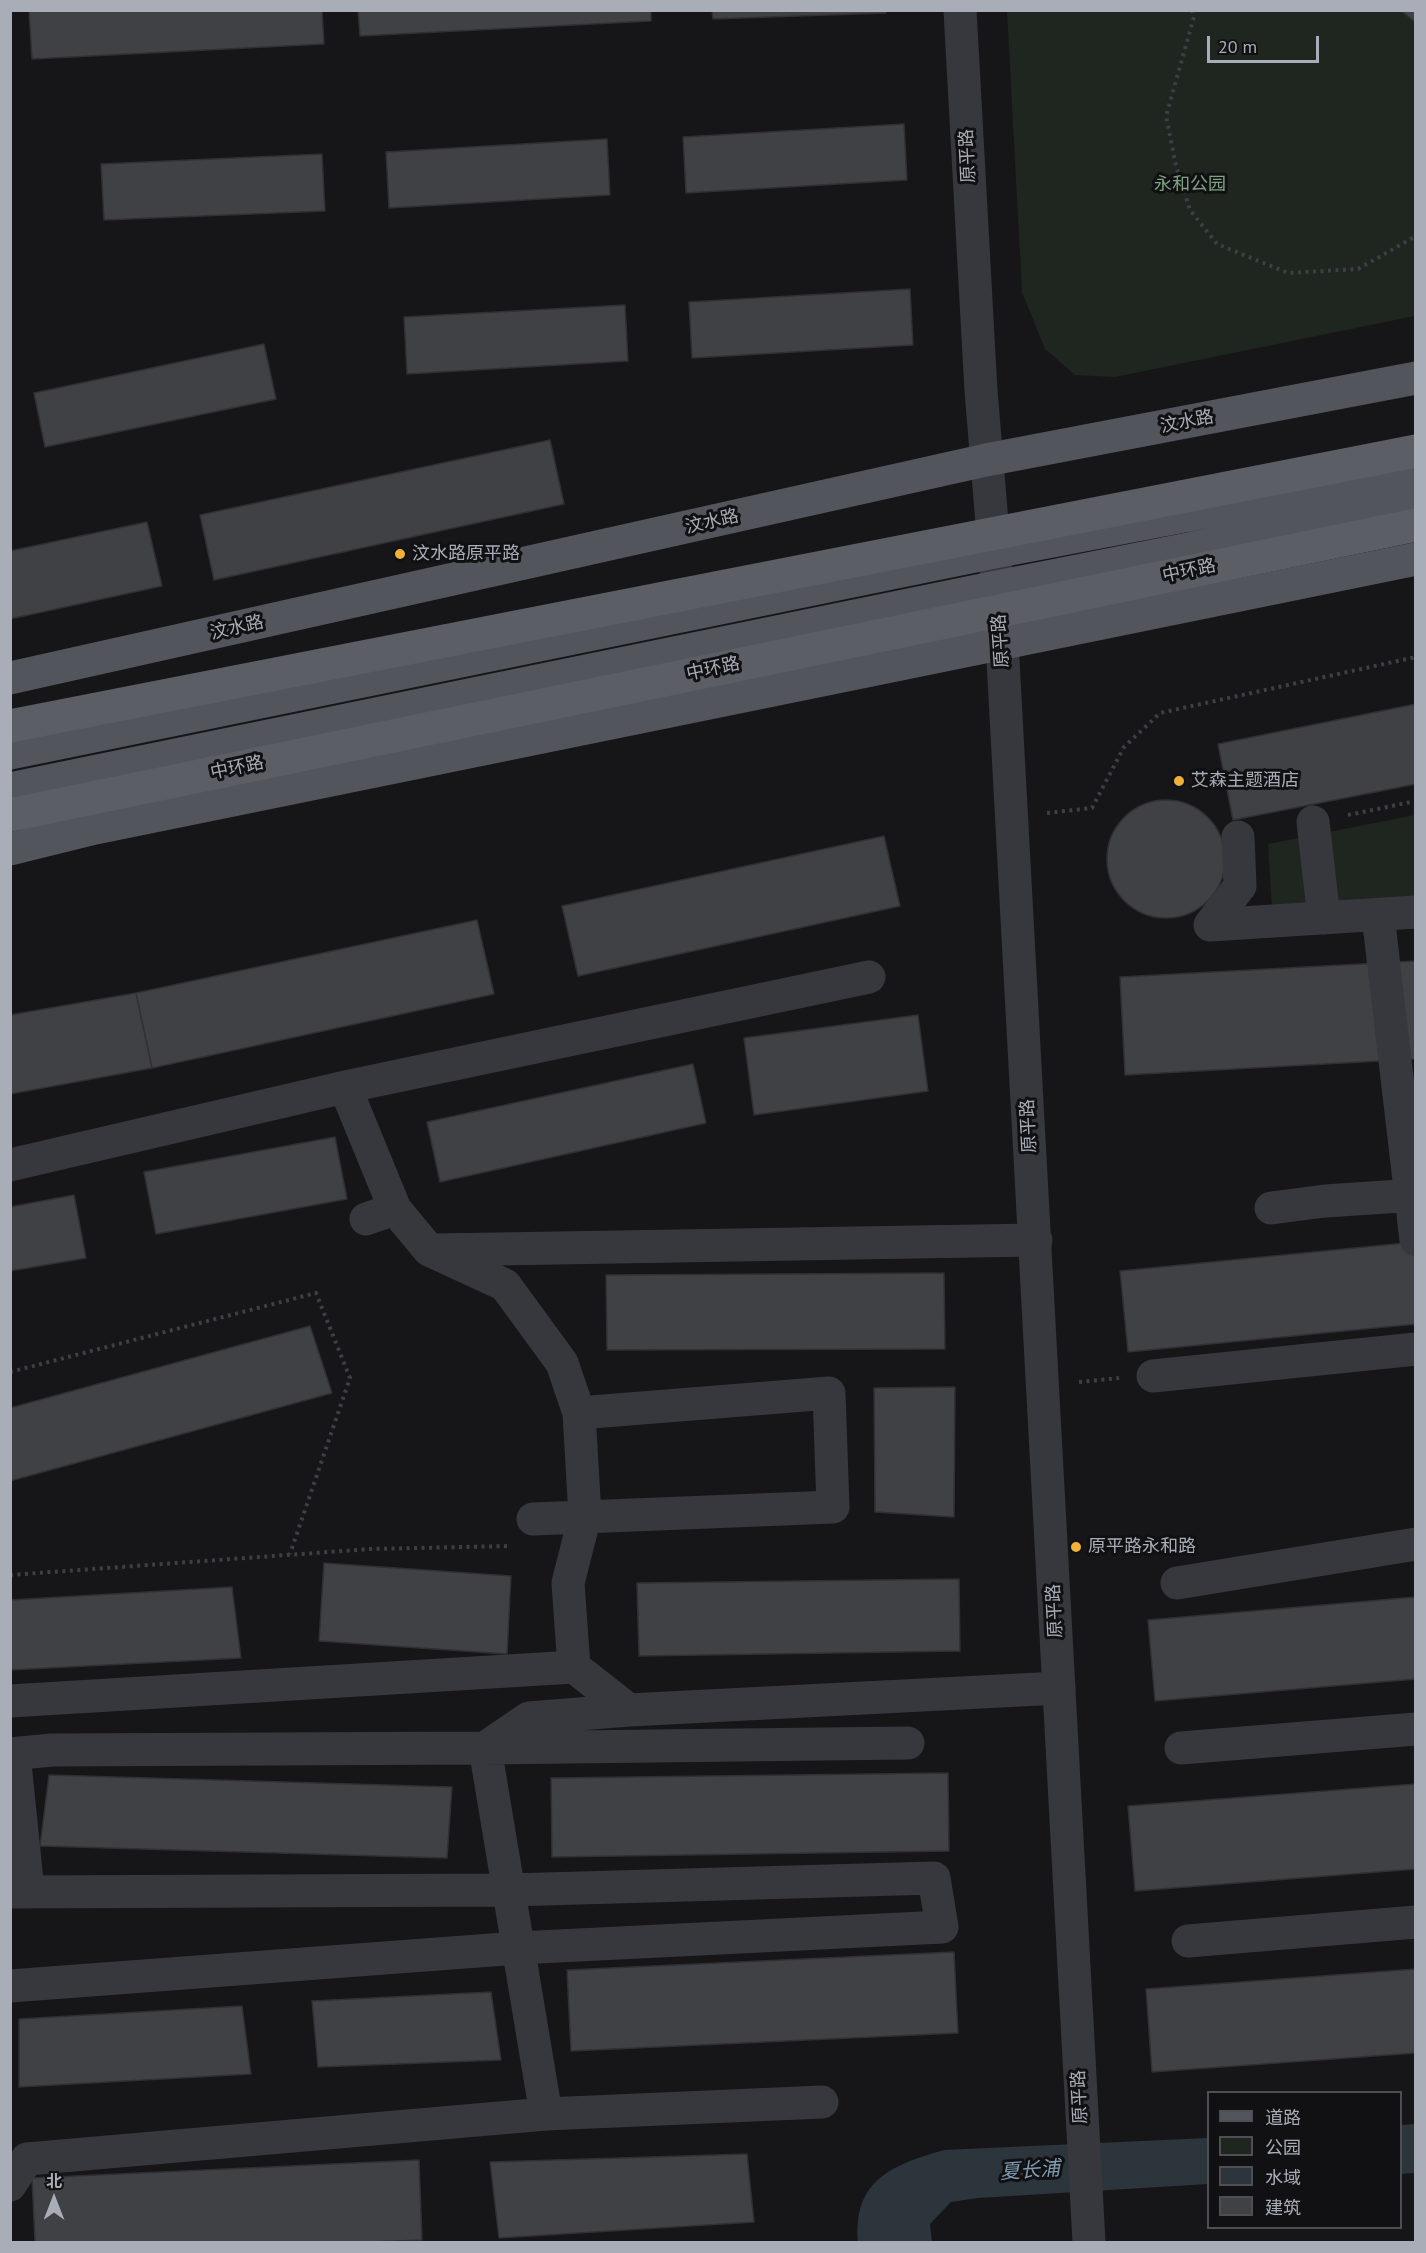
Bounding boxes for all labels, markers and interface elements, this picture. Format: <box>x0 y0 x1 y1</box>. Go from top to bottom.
scale bar <box>1210 24 1322 62</box>
text: 20 m <box>1218 35 1257 58</box>
street label: 原平路 <box>956 128 980 184</box>
park label: 永和公园 <box>1154 174 1226 196</box>
street label: 汶水路 <box>1158 406 1216 438</box>
street label: 汶水路 <box>683 505 741 539</box>
place label: 汶水路原平路 <box>412 543 520 565</box>
marker: 汶水路原平路 <box>393 547 407 561</box>
street label: 中环路 <box>1160 555 1218 587</box>
street label: 汶水路 <box>208 611 266 645</box>
street label: 原平路 <box>988 613 1014 669</box>
street label: 中环路 <box>684 653 742 685</box>
street label: 中环路 <box>208 752 266 784</box>
place label: 艾森主题酒店 <box>1191 770 1299 792</box>
marker: 艾森主题酒店 <box>1172 774 1186 788</box>
street label: 原平路 <box>1017 1098 1041 1154</box>
place label: 原平路永和路 <box>1088 1536 1196 1558</box>
marker: 原平路永和路 <box>1069 1540 1083 1554</box>
street label: 原平路 <box>1043 1583 1067 1639</box>
street label: 原平路 <box>1068 2069 1092 2125</box>
legend <box>1207 2091 1402 2229</box>
text: 道路 <box>1265 2106 1301 2129</box>
text: 公园 <box>1265 2136 1301 2159</box>
water label: 夏长浦 <box>999 2157 1061 2185</box>
text: 水域 <box>1265 2166 1301 2189</box>
north arrow <box>24 2169 84 2229</box>
text: 北 <box>46 2171 62 2191</box>
text: 建筑 <box>1265 2196 1301 2219</box>

